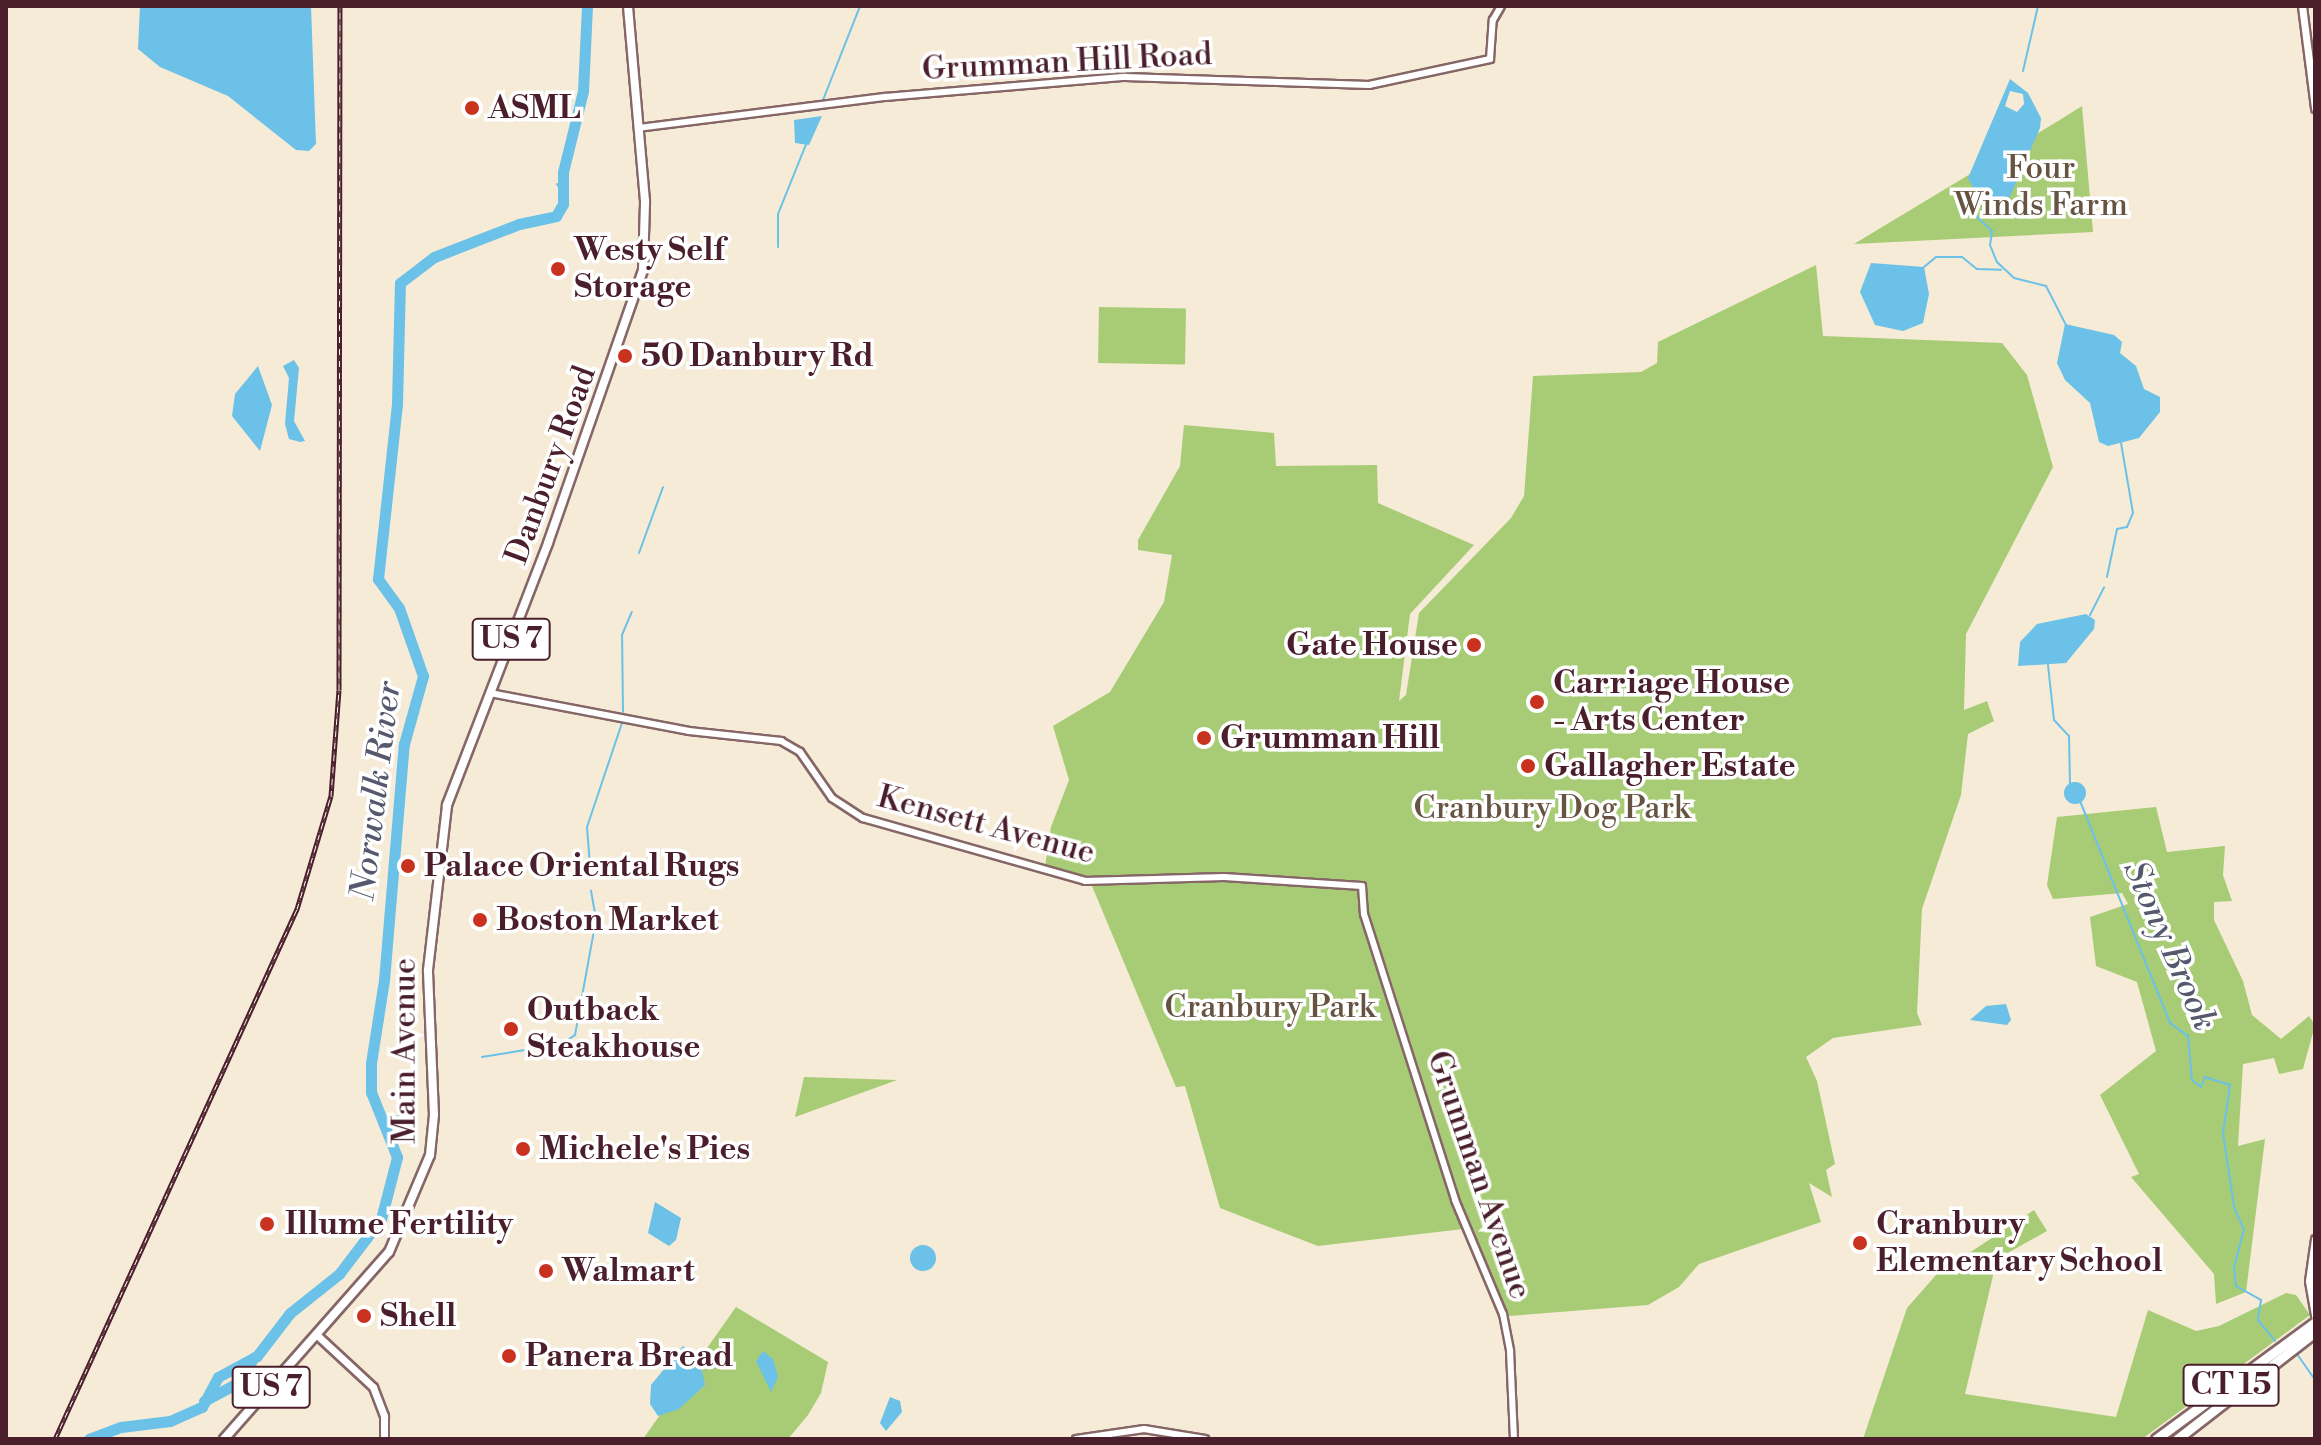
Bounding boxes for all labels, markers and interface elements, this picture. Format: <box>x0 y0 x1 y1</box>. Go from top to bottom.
street label: Grumman Hill Road <box>921 35 1213 89</box>
place label: ASML <box>488 89 581 127</box>
marker: ASML <box>463 99 481 117</box>
park label: Four Winds Farm <box>1954 150 2128 225</box>
place label: Westy Self Storage <box>574 232 725 307</box>
marker: Westy Self Storage <box>549 260 567 278</box>
place label: 50 Danbury Rd <box>641 337 874 375</box>
marker: 50 Danbury Rd <box>616 347 634 365</box>
street label: Danbury Road <box>497 361 605 569</box>
road number: US 7 <box>471 613 551 665</box>
place label: Gate House <box>1286 626 1458 664</box>
marker: Gate House <box>1465 636 1483 654</box>
place label: Carriage House - Arts Center <box>1553 665 1790 740</box>
water label: Norwalk River <box>343 679 411 903</box>
marker: Carriage House - Arts Center <box>1528 693 1546 711</box>
place label: Grumman Hill <box>1220 719 1440 757</box>
marker: Grumman Hill <box>1195 729 1213 747</box>
place label: Gallagher Estate <box>1544 747 1796 785</box>
marker: Gallagher Estate <box>1519 757 1537 775</box>
street label: Kensett Avenue <box>873 778 1099 872</box>
park label: Cranbury Dog Park <box>1413 789 1691 827</box>
place label: Palace Oriental Rugs <box>424 847 739 885</box>
water label: Stony Brook <box>2113 855 2225 1037</box>
marker: Palace Oriental Rugs <box>399 857 417 875</box>
place label: Boston Market <box>496 901 718 939</box>
marker: Boston Market <box>471 911 489 929</box>
street label: Main Avenue <box>386 958 424 1144</box>
park label: Cranbury Park <box>1164 988 1376 1026</box>
place label: Outback Steakhouse <box>527 992 700 1067</box>
marker: Outback Steakhouse <box>502 1020 520 1038</box>
street label: Grumman Avenue <box>1419 1046 1539 1304</box>
place label: Michele's Pies <box>539 1130 750 1168</box>
marker: Michele's Pies <box>514 1140 532 1158</box>
place label: Illume Fertility <box>285 1205 513 1243</box>
place label: Cranbury Elementary School <box>1876 1206 2162 1281</box>
marker: Illume Fertility <box>256 1213 278 1235</box>
marker: Cranbury Elementary School <box>1851 1234 1869 1252</box>
place label: Walmart <box>562 1252 695 1290</box>
marker: Walmart <box>537 1262 555 1280</box>
place label: Shell <box>380 1297 456 1335</box>
marker: Shell <box>355 1307 373 1325</box>
place label: Panera Bread <box>525 1337 733 1375</box>
marker: Panera Bread <box>500 1347 518 1365</box>
road number: CT 15 <box>2181 1359 2281 1411</box>
road number: US 7 <box>231 1361 311 1413</box>

